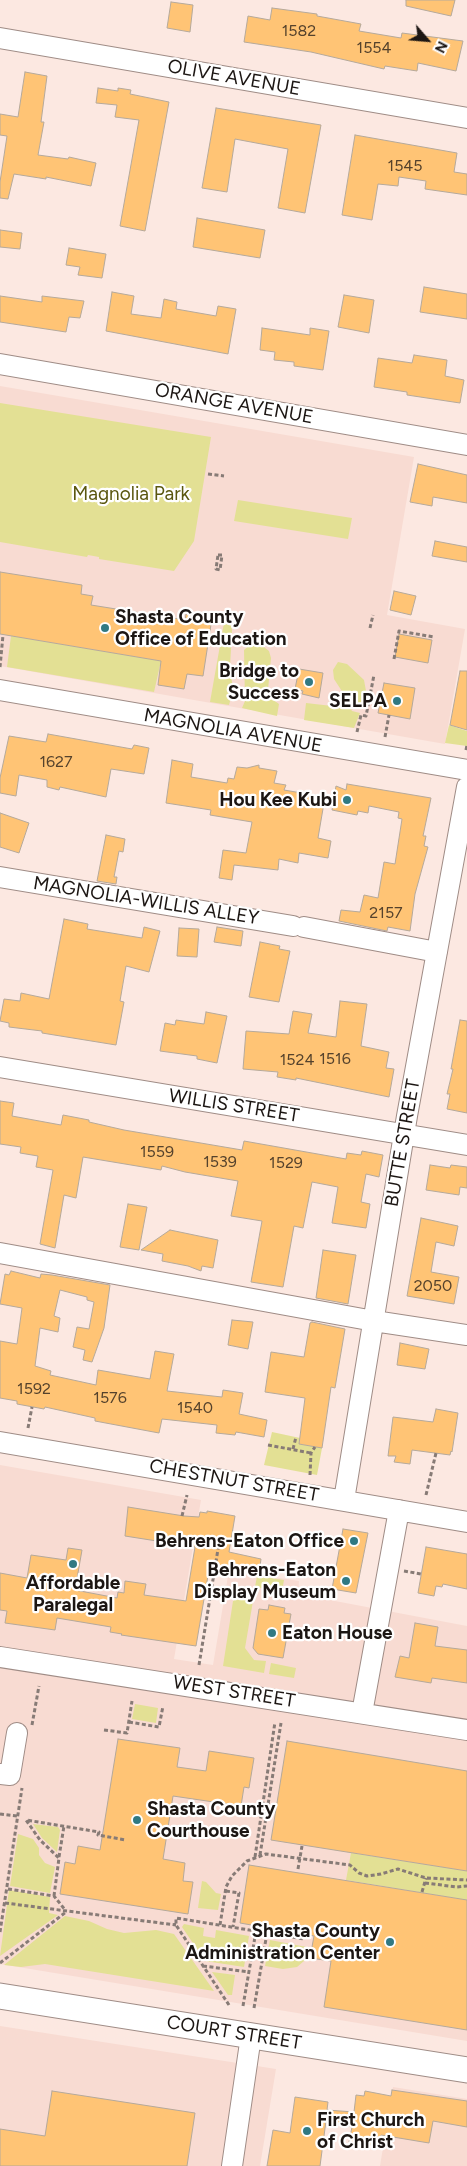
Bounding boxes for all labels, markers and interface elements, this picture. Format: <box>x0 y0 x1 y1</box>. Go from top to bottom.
north arrow <box>402 15 452 65</box>
house number: 1582 <box>282 21 316 41</box>
house number: 1554 <box>357 38 391 58</box>
text: N <box>431 38 451 56</box>
street label: OLIVE AVENUE <box>166 55 302 101</box>
house number: 1545 <box>388 156 422 176</box>
street label: ORANGE AVENUE <box>153 379 315 429</box>
park label: Magnolia Park <box>72 483 190 505</box>
place label: Shasta County Office of Education <box>115 606 287 650</box>
marker: Shasta County Office of Education <box>99 622 111 634</box>
place label: Bridge to Success <box>219 660 299 704</box>
marker: Bridge to Success <box>303 676 315 688</box>
place label: SELPA <box>329 690 387 712</box>
marker: SELPA <box>391 695 403 707</box>
street label: MAGNOLIA AVENUE <box>142 704 324 758</box>
house number: 1627 <box>39 752 73 772</box>
place label: Hou Kee Kubi <box>219 789 337 811</box>
marker: Hou Kee Kubi <box>341 794 353 806</box>
street label: MAGNOLIA-WILLIS ALLEY <box>32 872 260 930</box>
house number: 2157 <box>369 903 403 923</box>
house number: 1516 <box>319 1049 351 1069</box>
house number: 1524 <box>280 1050 314 1070</box>
street label: BUTTE STREET <box>381 1078 425 1208</box>
street label: WILLIS STREET <box>167 1084 301 1128</box>
house number: 1559 <box>140 1142 174 1162</box>
house number: 1539 <box>203 1152 237 1172</box>
house number: 1529 <box>269 1153 303 1173</box>
house number: 2050 <box>414 1276 452 1296</box>
house number: 1592 <box>17 1379 51 1399</box>
house number: 1576 <box>93 1388 127 1408</box>
house number: 1540 <box>177 1398 213 1418</box>
street label: CHESTNUT STREET <box>148 1455 320 1507</box>
place label: Behrens-Eaton Office <box>155 1530 344 1552</box>
marker: Behrens-Eaton Office <box>348 1535 360 1547</box>
marker: Affordable Paralegal <box>67 1558 79 1570</box>
place label: Behrens-Eaton Display Museum <box>194 1559 336 1603</box>
place label: Affordable Paralegal <box>26 1572 120 1616</box>
marker: Behrens-Eaton Display Museum <box>340 1575 352 1587</box>
place label: Eaton House <box>282 1622 393 1644</box>
marker: Eaton House <box>266 1627 278 1639</box>
street label: WEST STREET <box>171 1671 297 1713</box>
place label: Shasta County Courthouse <box>147 1798 275 1842</box>
marker: Shasta County Courthouse <box>131 1814 143 1826</box>
place label: Shasta County Administration Center <box>185 1920 380 1964</box>
marker: Shasta County Administration Center <box>384 1936 396 1948</box>
street label: COURT STREET <box>165 2011 303 2055</box>
place label: First Church of Christ <box>317 2109 425 2153</box>
marker: First Church of Christ <box>301 2125 313 2137</box>

